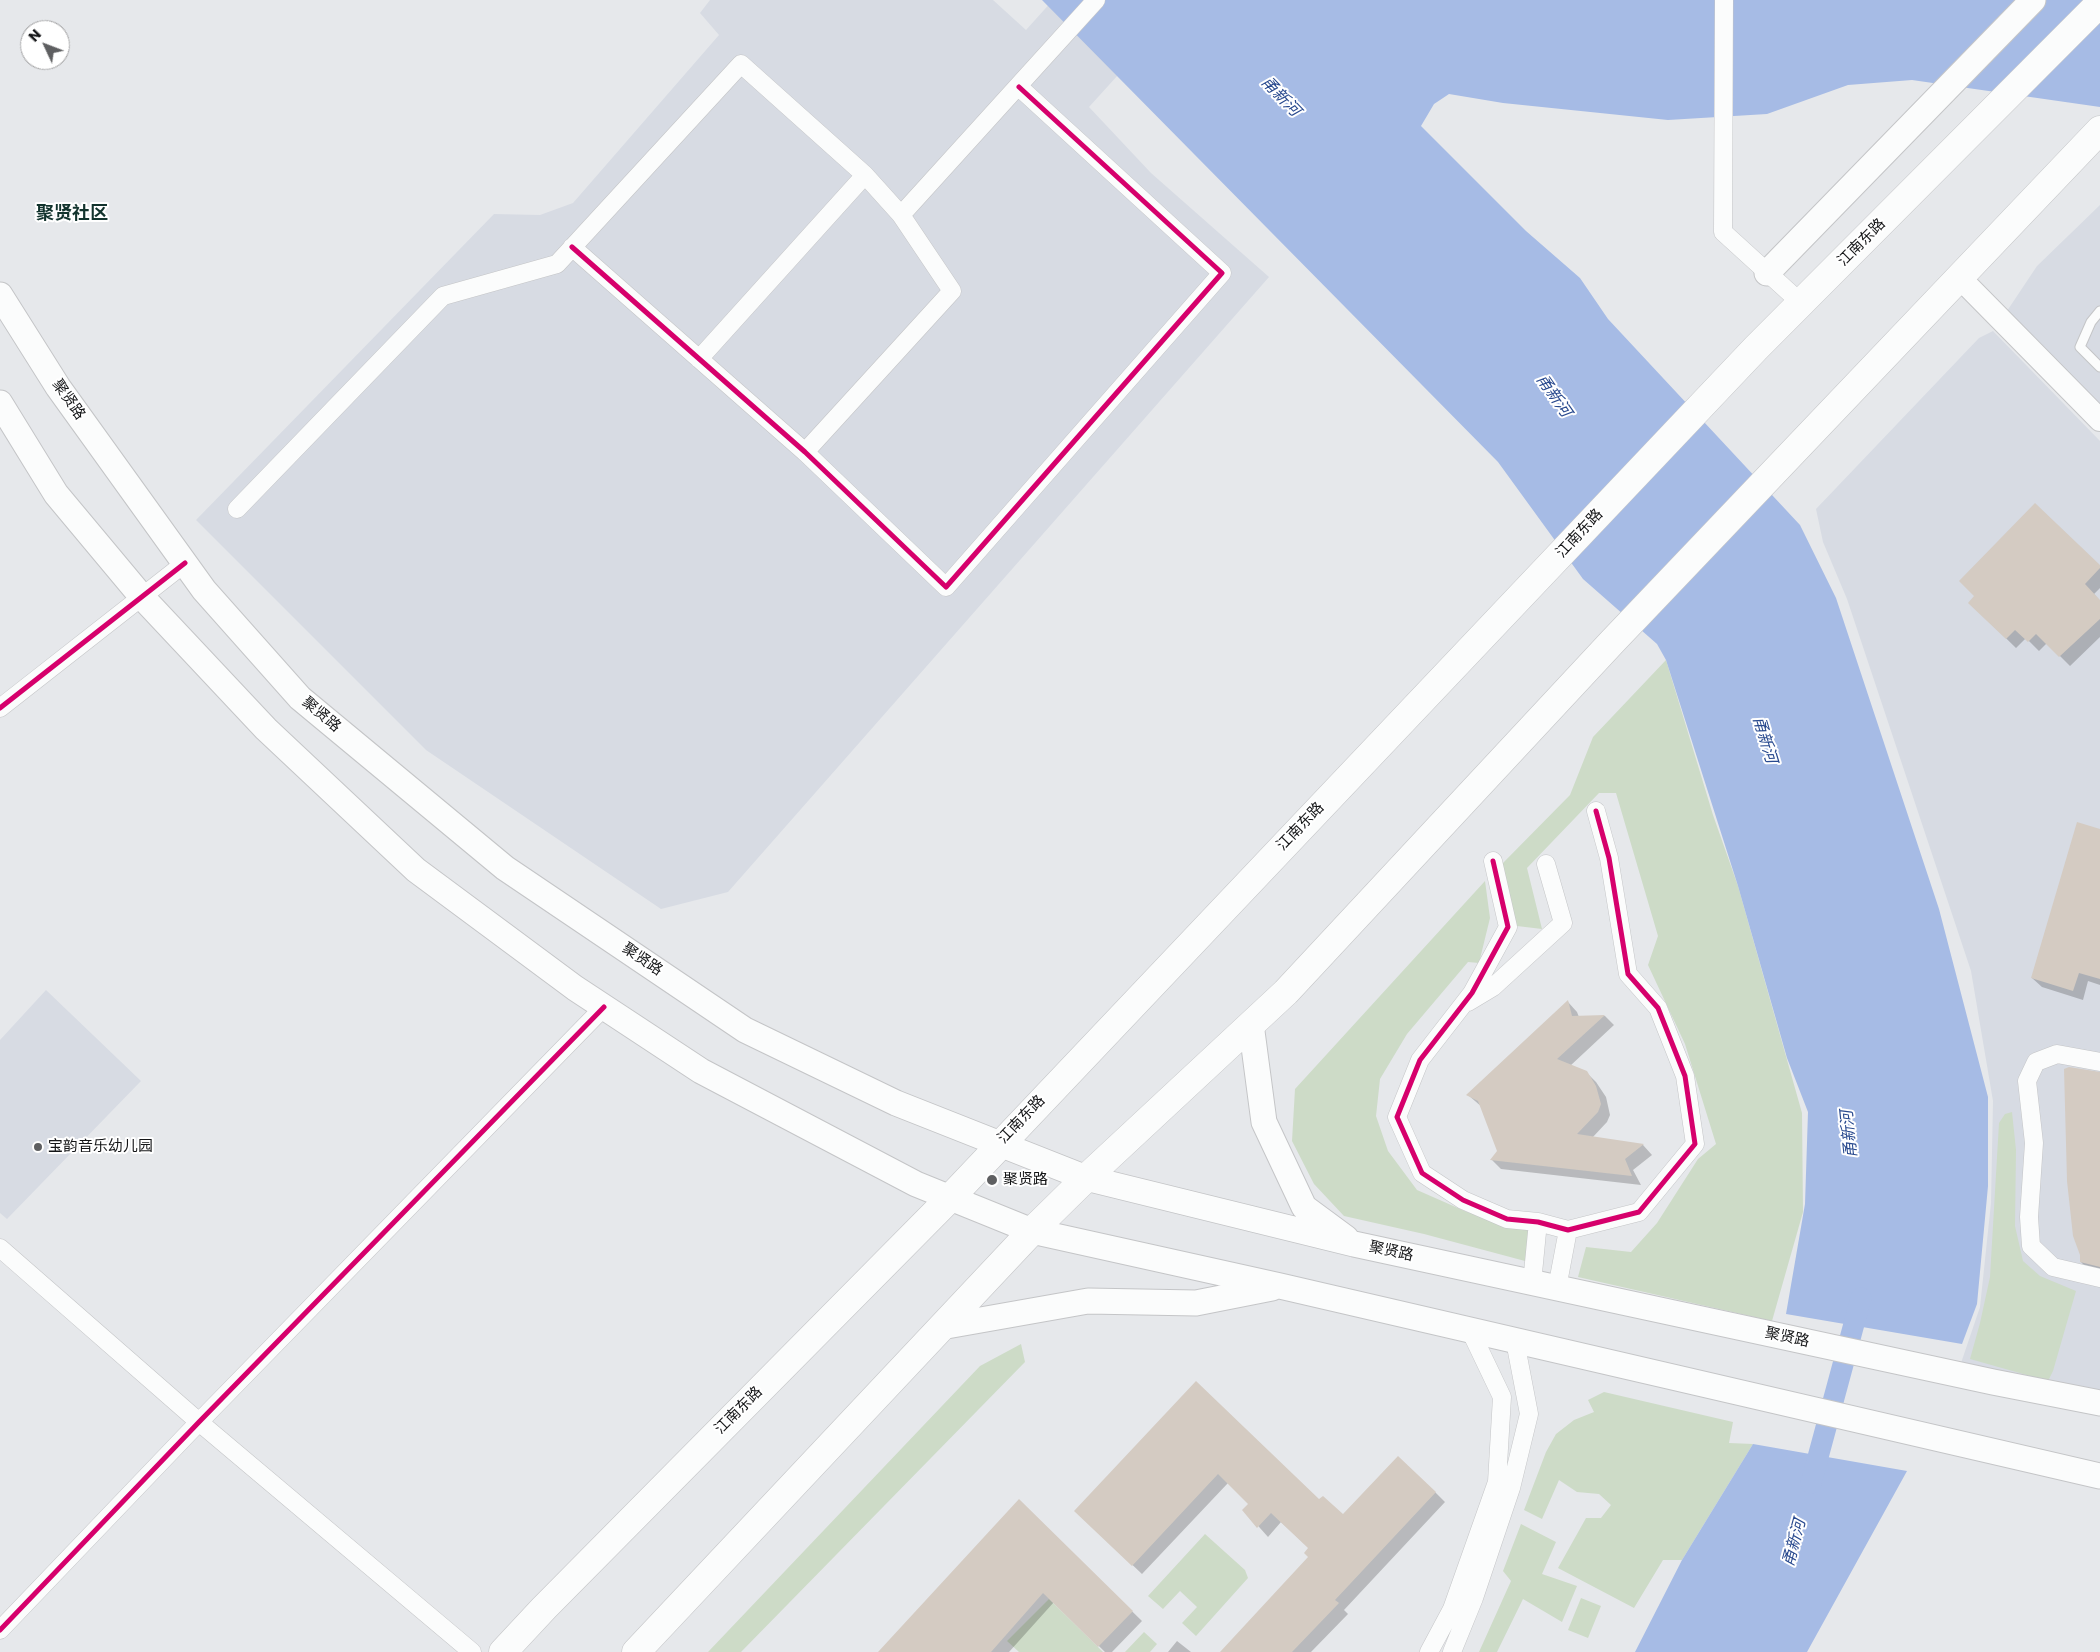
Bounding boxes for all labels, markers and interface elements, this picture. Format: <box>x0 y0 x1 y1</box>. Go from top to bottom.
north arrow <box>20 20 70 70</box>
text: N <box>24 25 46 46</box>
water label: 甬新河 <box>1256 73 1304 121</box>
district label: 聚贤社区 <box>36 203 108 225</box>
street label: 江南东路 <box>1834 215 1890 271</box>
water label: 甬新河 <box>1531 371 1575 421</box>
street label: 聚贤路 <box>48 376 88 424</box>
street label: 江南东路 <box>1553 506 1607 562</box>
street label: 聚贤路 <box>298 694 344 736</box>
water label: 甬新河 <box>1748 714 1780 766</box>
street label: 江南东路 <box>1274 799 1328 855</box>
street label: 聚贤路 <box>618 940 666 980</box>
street label: 江南东路 <box>995 1092 1049 1148</box>
water label: 甬新河 <box>1838 1109 1862 1159</box>
place label: 宝韵音乐幼儿园 <box>48 1138 153 1156</box>
marker: 宝韵音乐幼儿园 <box>32 1141 44 1153</box>
place label: 聚贤路 <box>1003 1171 1048 1189</box>
marker: 聚贤路 <box>985 1173 999 1187</box>
street label: 聚贤路 <box>1367 1239 1415 1265</box>
street label: 聚贤路 <box>1763 1325 1811 1351</box>
street label: 江南东路 <box>711 1383 767 1439</box>
water label: 甬新河 <box>1780 1517 1810 1569</box>

